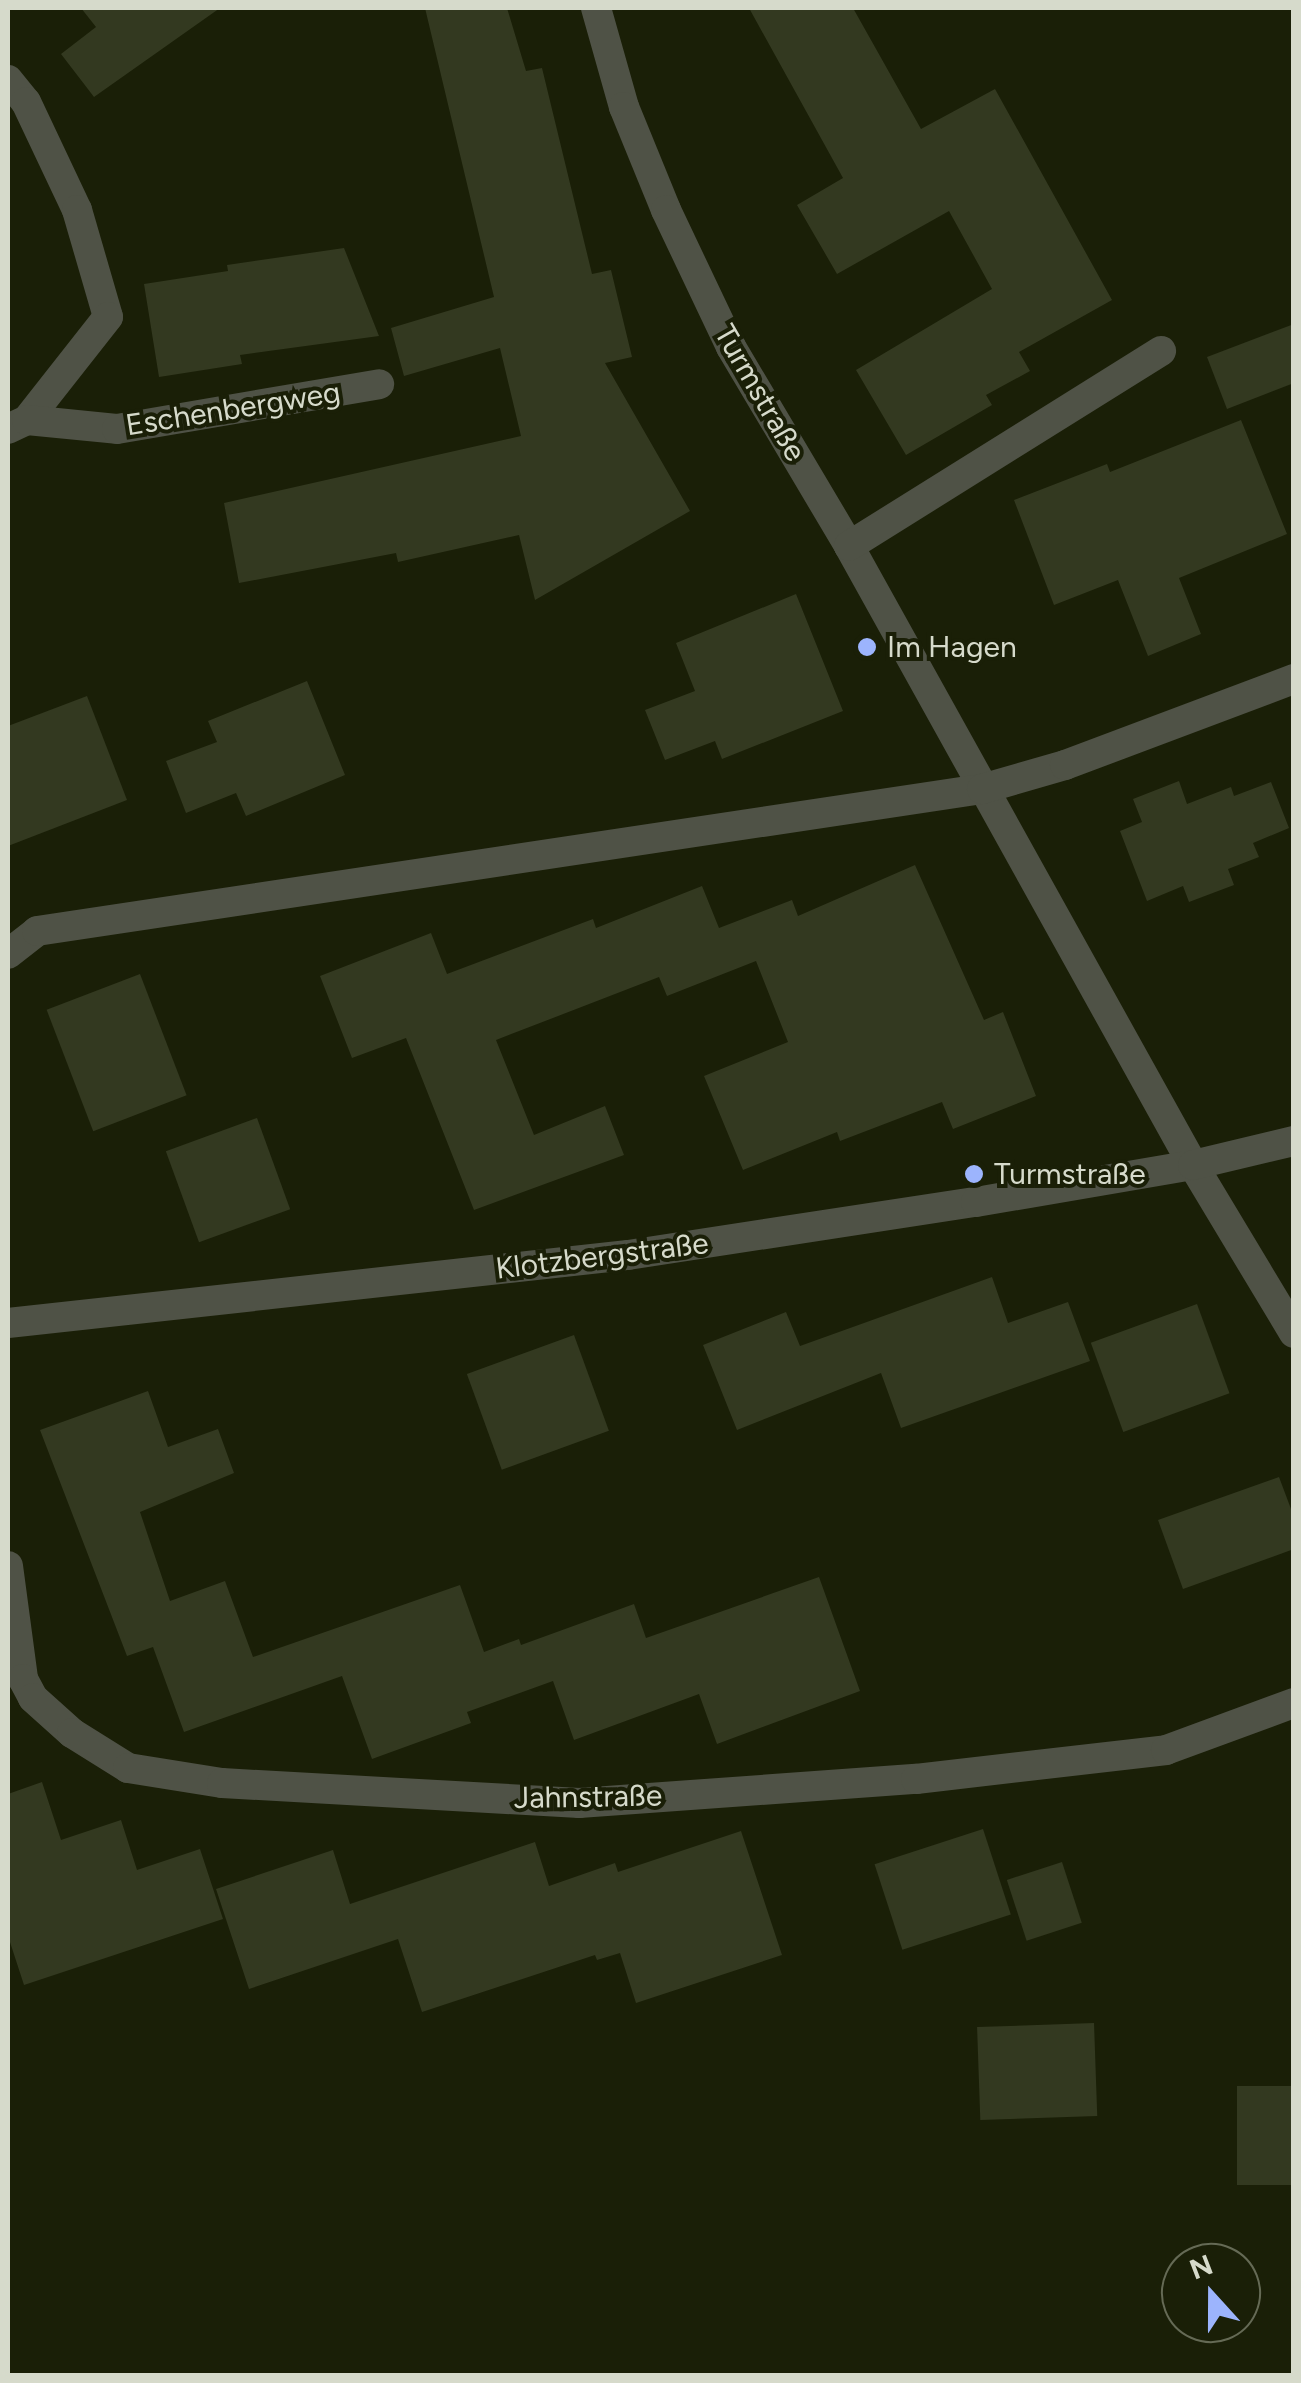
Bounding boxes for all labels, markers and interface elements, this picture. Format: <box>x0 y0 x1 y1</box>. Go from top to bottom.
street label: Turmstraße <box>707 318 813 468</box>
street label: Eschenbergweg <box>123 374 343 444</box>
place label: Im Hagen <box>887 629 1017 665</box>
marker: Im Hagen <box>856 636 878 658</box>
place label: Turmstraße <box>994 1156 1146 1192</box>
marker: Turmstraße <box>963 1163 985 1185</box>
street label: Klotzbergstraße <box>494 1225 710 1287</box>
street label: Jahnstraße <box>514 1778 662 1816</box>
north arrow <box>1161 2243 1261 2343</box>
text: N <box>1185 2247 1217 2287</box>

